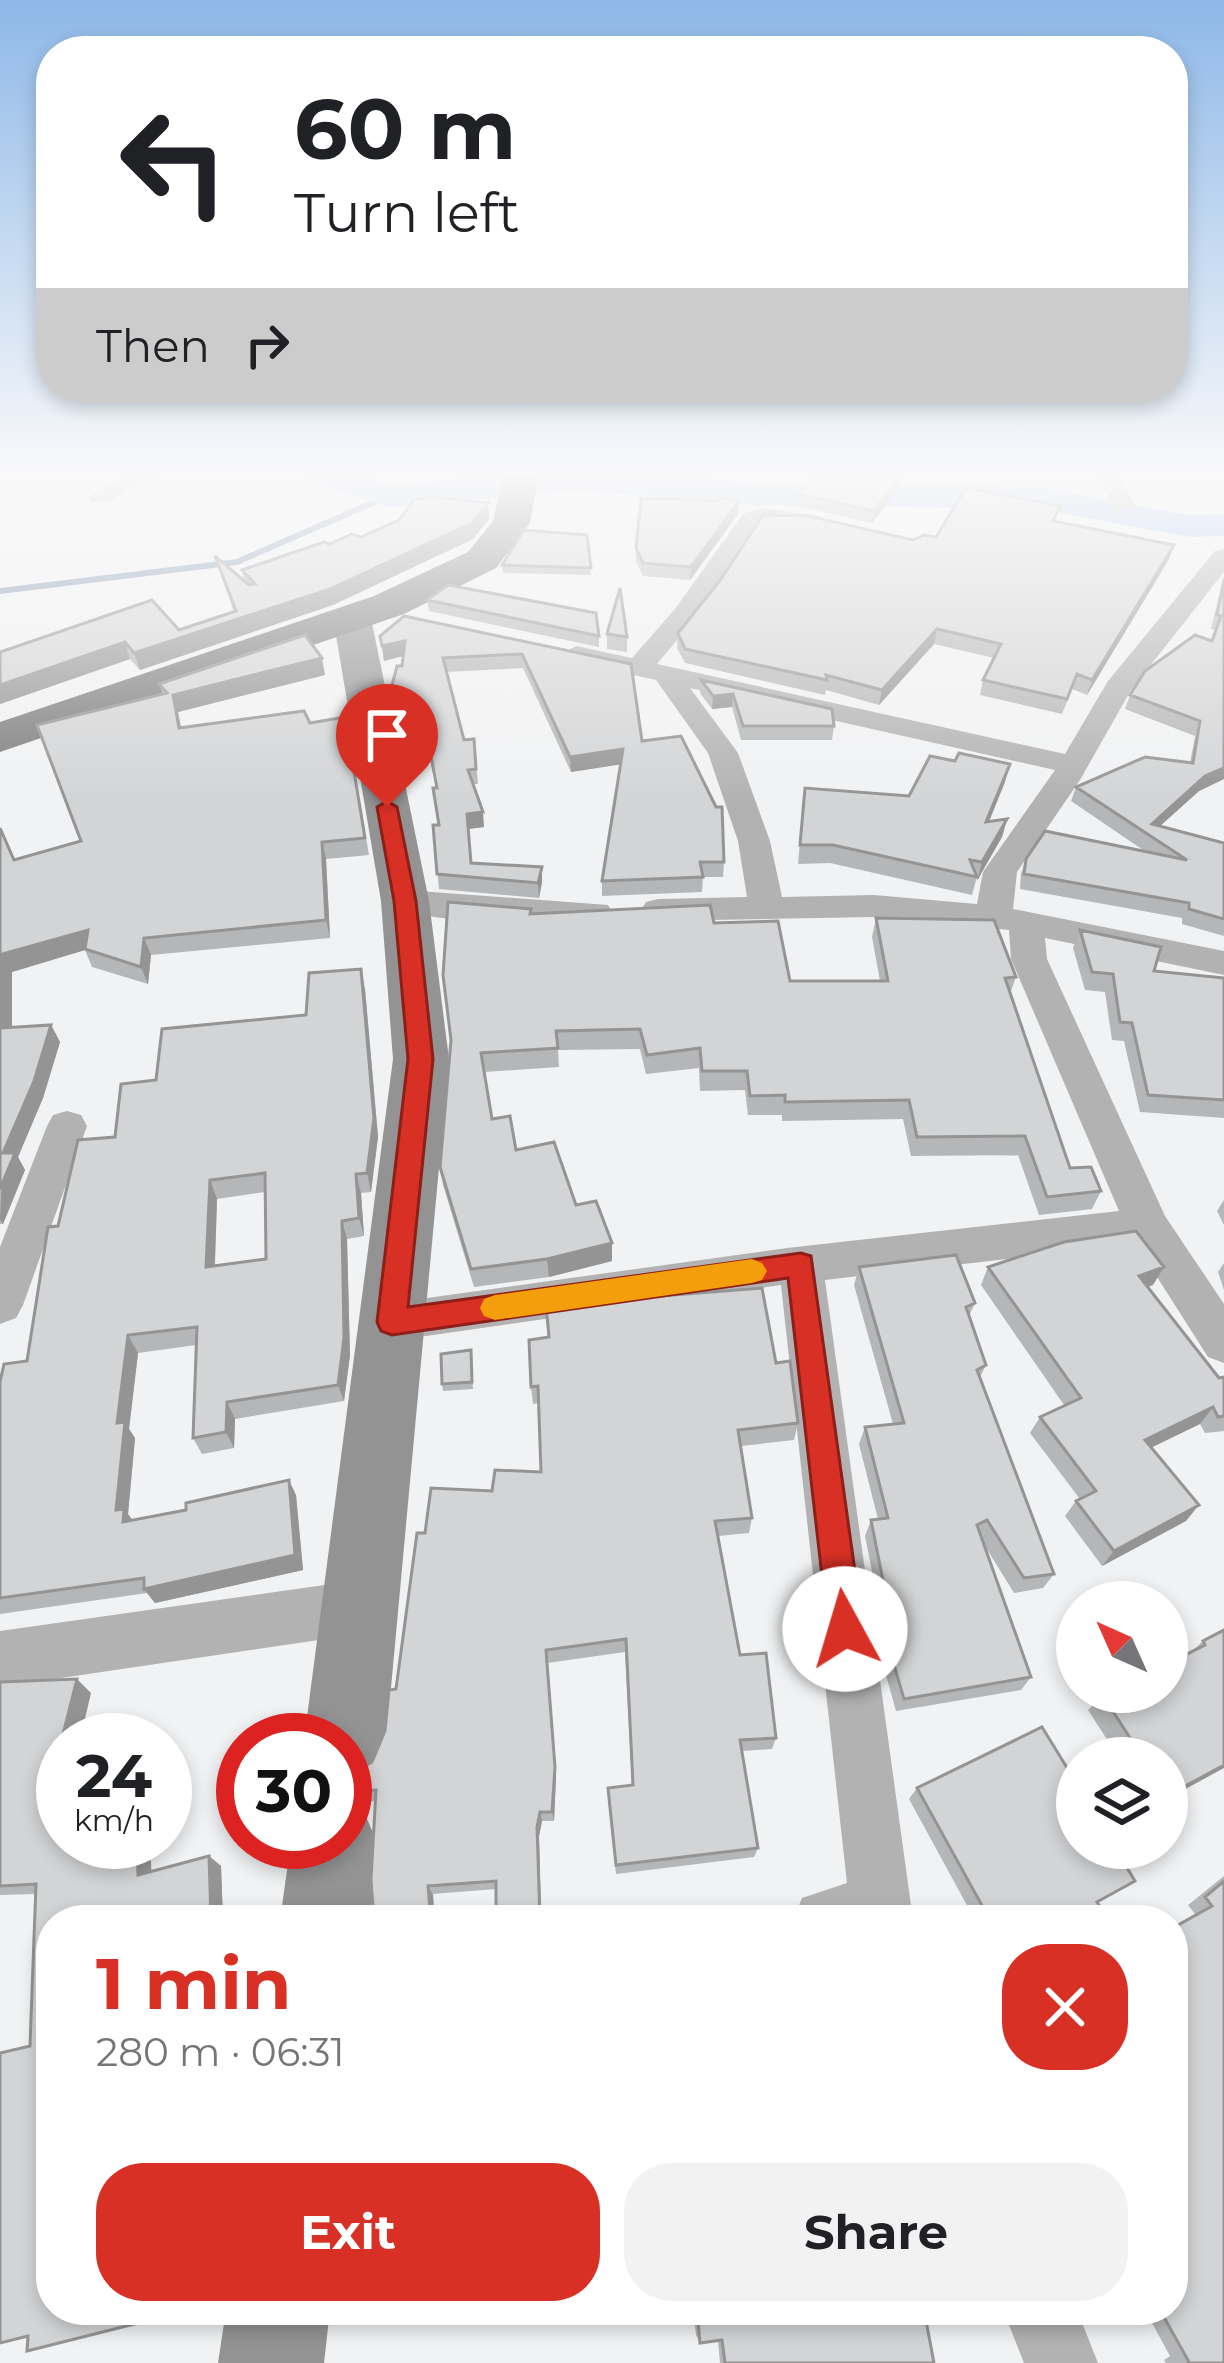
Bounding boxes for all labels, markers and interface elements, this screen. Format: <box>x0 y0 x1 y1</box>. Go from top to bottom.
text: 60 m <box>294 78 516 180</box>
icon: left <box>96 84 252 240</box>
text: Turn left <box>294 180 520 246</box>
icon: right <box>234 312 300 378</box>
text: Then <box>96 318 210 373</box>
pin <box>336 684 438 807</box>
icon: arrive <box>354 702 420 768</box>
position arrow <box>782 1566 908 1692</box>
north arrow <box>1056 1581 1188 1713</box>
map controls <box>1056 1581 1188 1869</box>
speed limit sign: 30 <box>216 1713 372 1869</box>
button: layers <box>1056 1737 1188 1869</box>
text: 24 <box>76 1739 152 1812</box>
text: km/h <box>74 1802 154 1839</box>
text: 1 min <box>96 1939 292 2027</box>
button: close <box>1002 1944 1128 2070</box>
text: 280 m · 06:31 <box>96 2028 345 2076</box>
button: Exit <box>96 2163 600 2301</box>
button: Share <box>624 2163 1128 2301</box>

